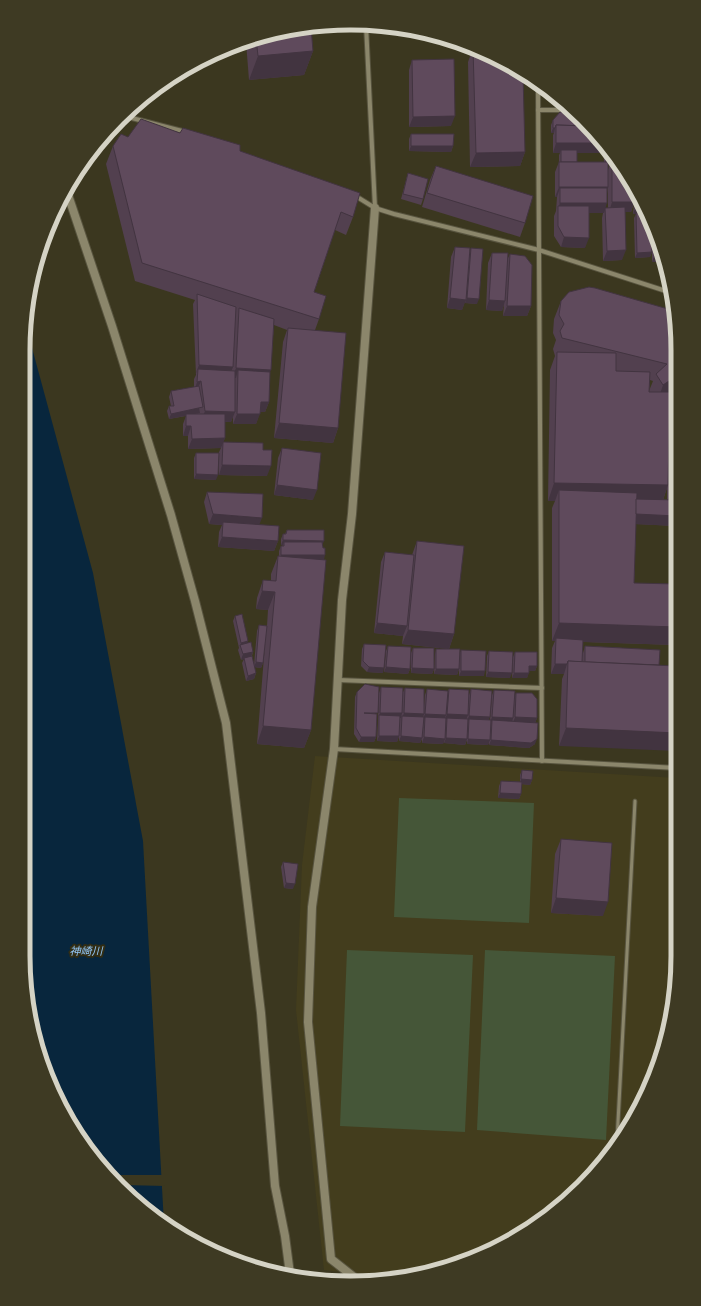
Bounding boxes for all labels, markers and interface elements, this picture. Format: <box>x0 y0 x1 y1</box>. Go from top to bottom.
water label: 神崎川 <box>70 945 103 958</box>

